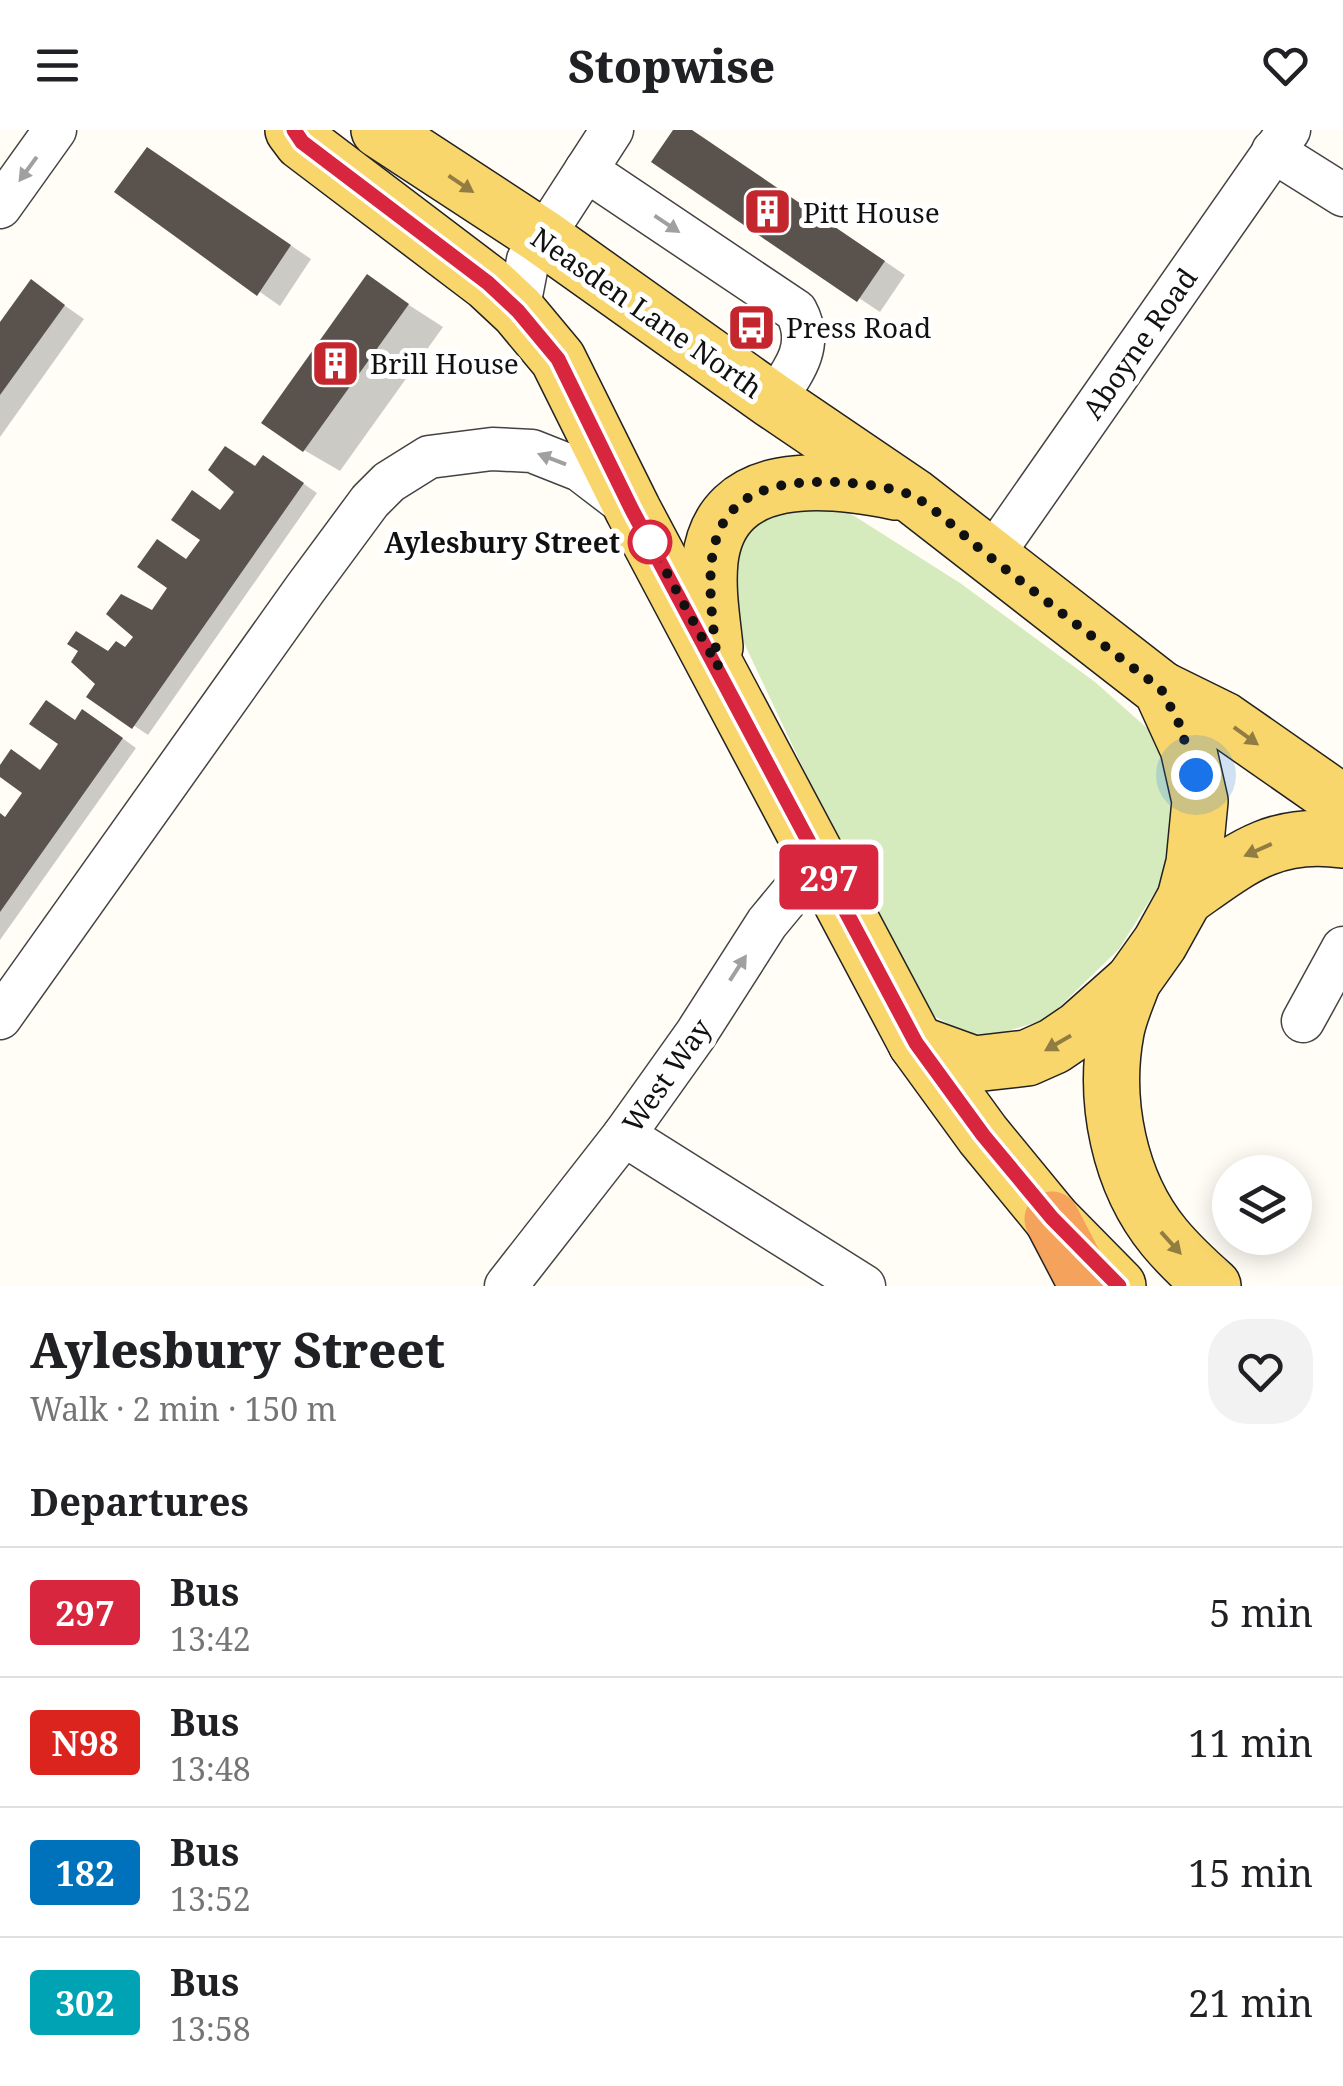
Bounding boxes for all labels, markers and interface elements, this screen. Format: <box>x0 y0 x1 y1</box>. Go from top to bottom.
text: Stopwise <box>568 35 775 96</box>
icon: menu <box>30 38 85 93</box>
icon: heart <box>1258 38 1313 93</box>
one-way arrow <box>18 155 38 182</box>
one-way arrow <box>447 174 474 192</box>
building icon: Pitt House <box>742 186 794 238</box>
place label: Pitt House <box>803 193 940 231</box>
one-way arrow <box>653 214 680 233</box>
street label: Neasden Lane North <box>524 218 770 406</box>
street label: Aboyne Road <box>1073 260 1205 426</box>
bus stop icon: Press Road <box>725 301 777 353</box>
place label: Press Road <box>786 308 931 346</box>
building icon: Brill House <box>309 337 361 389</box>
place label: Brill House <box>370 344 519 382</box>
one-way arrow <box>537 451 567 466</box>
marker: Aylesbury Street <box>629 521 671 563</box>
place label: Aylesbury Street <box>384 523 620 561</box>
one-way arrow <box>1233 726 1259 745</box>
your location <box>1171 750 1221 800</box>
one-way arrow <box>1243 842 1273 858</box>
line badge: 297 <box>772 844 886 910</box>
text: 297 <box>799 854 859 901</box>
one-way arrow <box>728 954 746 982</box>
street label: West Way <box>613 1010 719 1139</box>
one-way arrow <box>1044 1033 1072 1051</box>
map controls <box>1212 1155 1312 1255</box>
button: layers <box>1212 1155 1312 1255</box>
one-way arrow <box>1159 1231 1182 1255</box>
text: Aylesbury Street <box>30 1317 445 1382</box>
button: heart <box>1208 1319 1313 1424</box>
text: Walk · 2 min · 150 m <box>30 1387 337 1430</box>
text: Departures <box>30 1475 249 1527</box>
text: Bus <box>170 1565 239 1617</box>
text: 5 min <box>1209 1586 1313 1638</box>
text: 297 <box>55 1589 115 1636</box>
text: 13:42 <box>170 1617 251 1660</box>
text: Bus <box>170 1695 239 1747</box>
text: 11 min <box>1188 1716 1313 1768</box>
text: N98 <box>51 1719 119 1766</box>
text: 13:48 <box>170 1747 251 1790</box>
text: Bus <box>170 1825 239 1877</box>
text: 15 min <box>1188 1846 1313 1898</box>
text: 182 <box>55 1849 115 1896</box>
text: 13:52 <box>170 1877 251 1920</box>
text: Bus <box>170 1955 239 2007</box>
text: 21 min <box>1188 1976 1313 2028</box>
text: 302 <box>55 1979 115 2026</box>
text: 13:58 <box>170 2007 251 2050</box>

